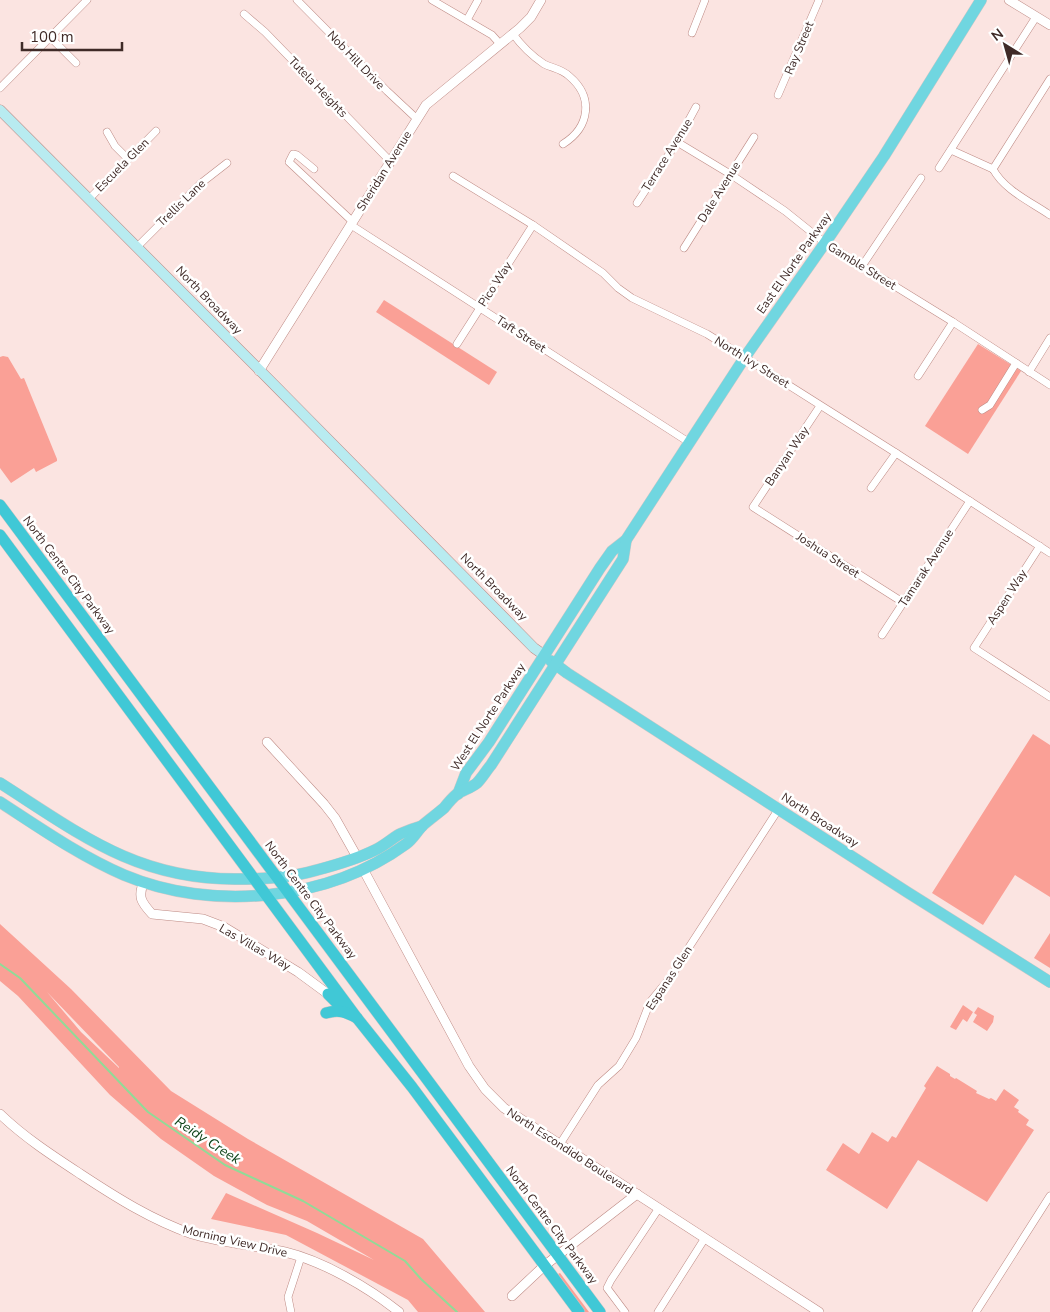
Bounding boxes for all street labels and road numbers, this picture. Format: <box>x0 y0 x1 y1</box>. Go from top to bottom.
street label: Ray Street <box>781 18 818 77</box>
street label: Nob Hill Drive <box>324 27 388 93</box>
street label: Tutela Heights <box>285 53 351 121</box>
street label: Terrace Avenue <box>638 115 696 195</box>
street label: Sheridan Avenue <box>353 128 415 214</box>
street label: Escuela Glen <box>92 135 152 195</box>
street label: Dale Avenue <box>694 158 744 226</box>
street label: Trellis Lane <box>153 176 209 230</box>
street label: East El Norte Parkway <box>753 209 835 317</box>
street label: Gamble Street <box>825 239 900 294</box>
street label: Pico Way <box>475 258 516 310</box>
street label: North Broadway <box>172 262 246 338</box>
street label: Taft Street <box>493 312 550 357</box>
street label: North Ivy Street <box>711 332 793 392</box>
street label: Banyan Way <box>761 422 813 489</box>
street label: North Centre City Parkway <box>19 513 119 638</box>
street label: Tamarak Avenue <box>895 526 957 610</box>
street label: Joshua Street <box>793 528 863 582</box>
street label: North Broadway <box>457 550 532 625</box>
street label: Aspen Way <box>983 566 1031 628</box>
street label: West El Norte Parkway <box>447 659 529 774</box>
street label: North Broadway <box>778 789 862 851</box>
street label: North Centre City Parkway <box>261 838 361 963</box>
street label: Las Villas Way <box>216 920 294 974</box>
street label: Espanas Glen <box>642 943 696 1013</box>
street label: North Escondido Boulevard <box>504 1104 636 1198</box>
street label: North Centre City Parkway <box>502 1163 602 1288</box>
street label: Morning View Drive <box>181 1221 289 1261</box>

